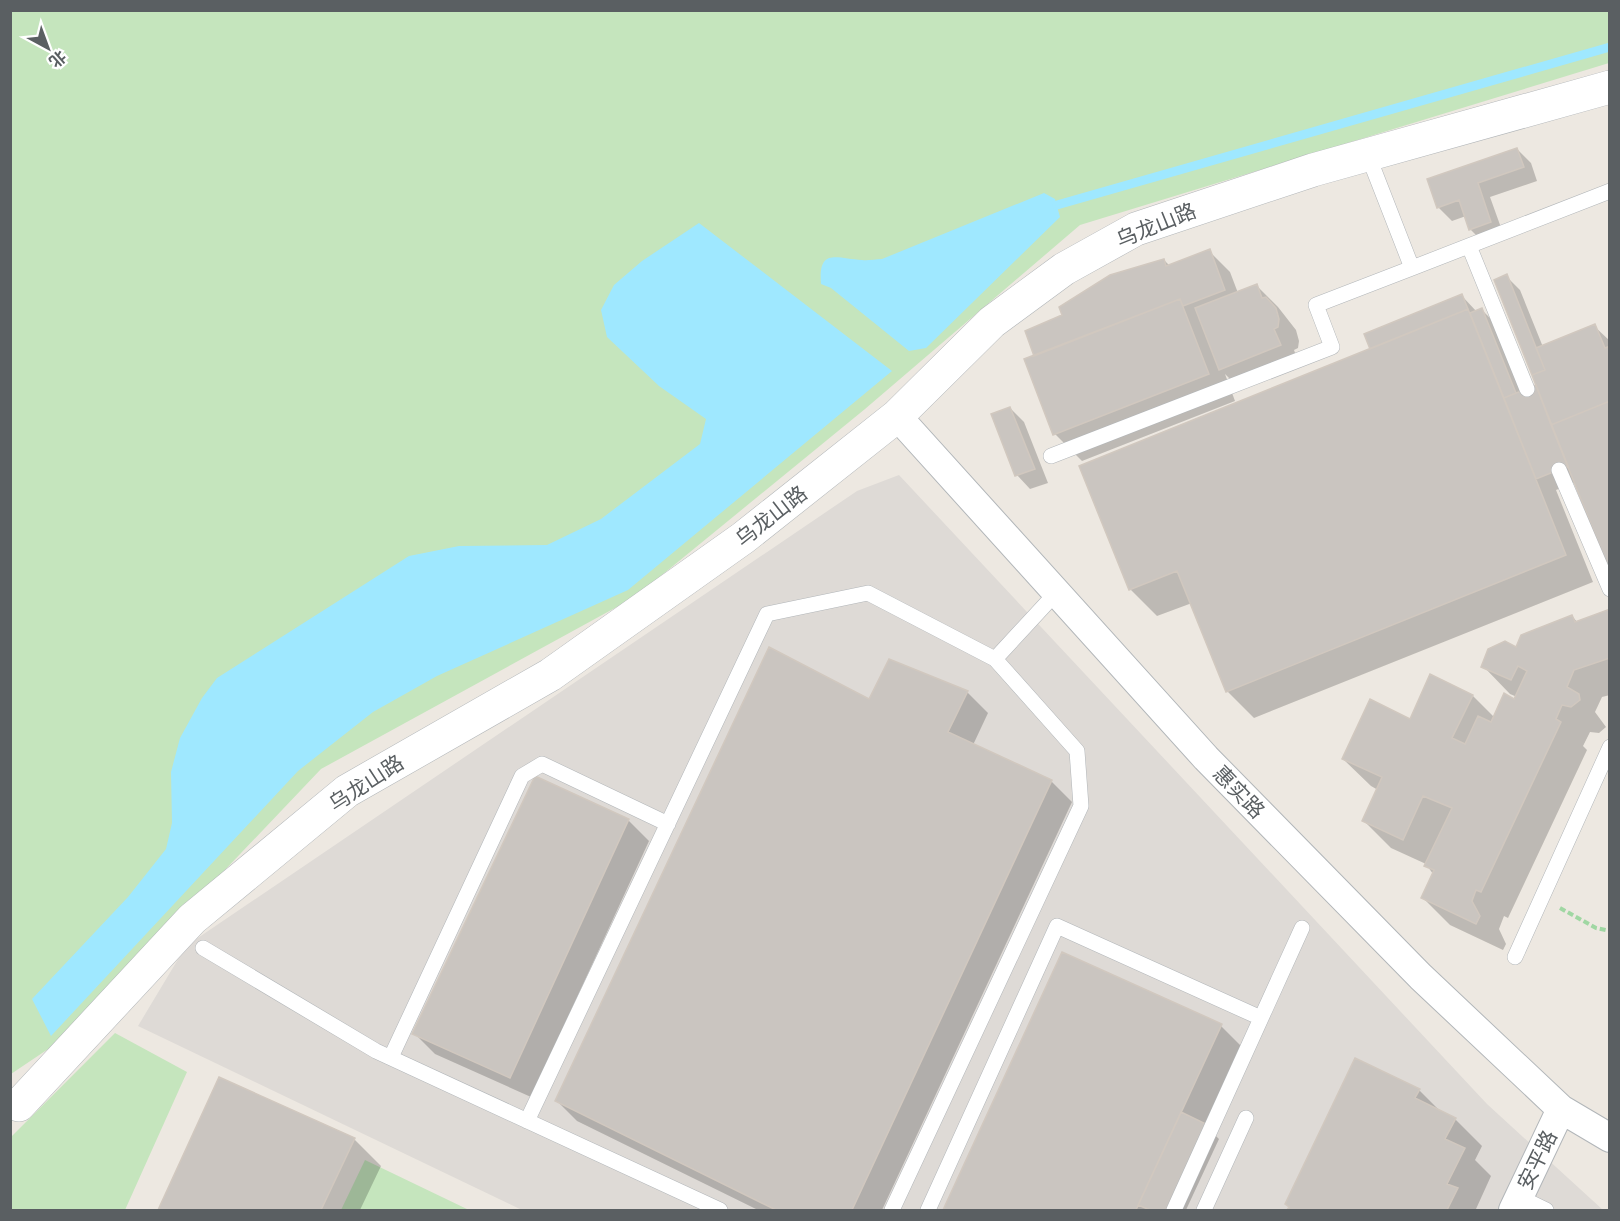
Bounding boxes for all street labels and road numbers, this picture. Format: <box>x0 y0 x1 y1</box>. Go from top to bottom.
street label: 乌龙山路 <box>1113 199 1199 251</box>
street label: 乌龙山路 <box>731 481 811 551</box>
street label: 乌龙山路 <box>325 750 407 816</box>
street label: 惠实路 <box>1209 761 1269 823</box>
street label: 安平路 <box>1513 1127 1561 1193</box>

